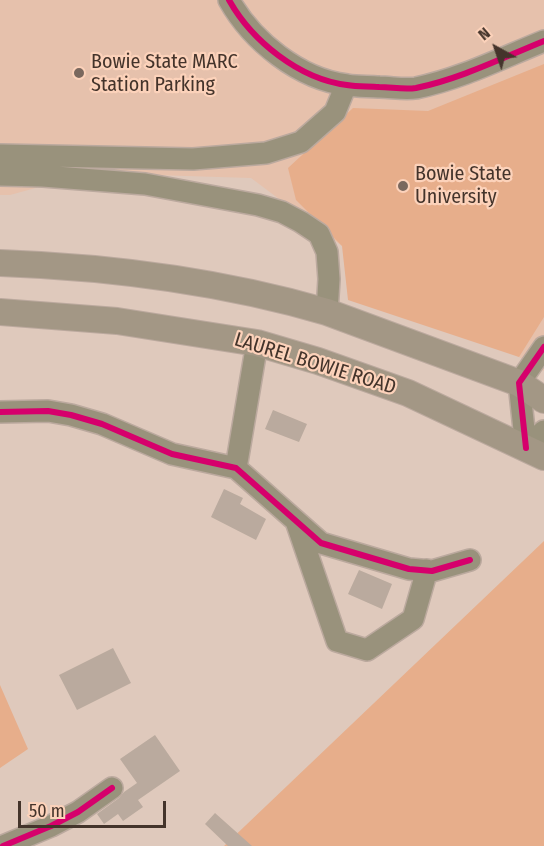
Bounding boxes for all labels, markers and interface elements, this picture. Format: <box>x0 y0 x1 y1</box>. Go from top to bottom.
north arrow <box>466 18 526 78</box>
text: N <box>474 23 494 44</box>
place label: Bowie State MARC Station Parking <box>91 50 238 97</box>
marker: Bowie State MARC Station Parking <box>72 66 86 80</box>
place label: Bowie State University <box>415 162 511 209</box>
marker: Bowie State University <box>396 179 410 193</box>
street label: LAUREL BOWIE ROAD <box>231 328 399 400</box>
scale bar <box>21 789 170 827</box>
text: 50 m <box>29 800 65 822</box>

